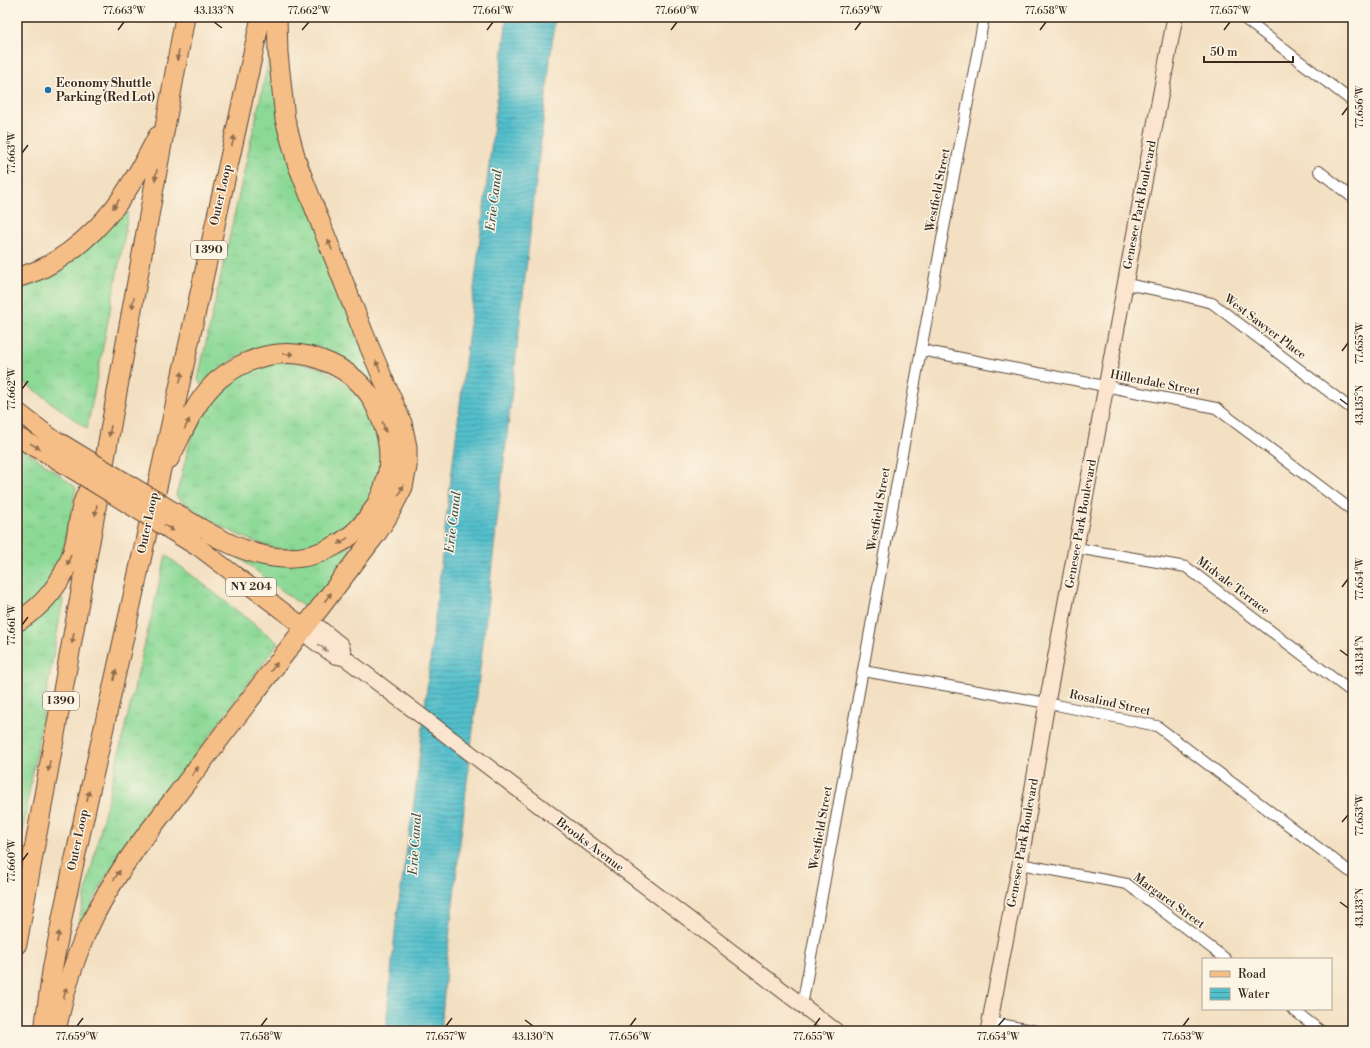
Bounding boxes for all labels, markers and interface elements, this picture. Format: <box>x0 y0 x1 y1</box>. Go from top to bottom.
text: 77.663°W <box>103 5 146 17</box>
text: 43.133°N <box>194 5 235 17</box>
text: 77.662°W <box>288 5 331 17</box>
text: 77.661°W <box>473 5 514 17</box>
text: 77.660°W <box>655 5 700 17</box>
text: 77.659°W <box>840 5 883 17</box>
text: 77.658°W <box>1025 5 1068 17</box>
text: 77.657°W <box>1209 5 1251 17</box>
scale bar <box>1204 38 1293 64</box>
text: 50 m <box>1210 45 1238 60</box>
one-way arrow <box>175 49 181 61</box>
place label: Economy Shuttle Parking (Red Lot) <box>56 76 155 105</box>
marker: Economy Shuttle Parking (Red Lot) <box>43 85 53 95</box>
text: 77.656°W <box>1354 85 1366 128</box>
text: 77.663°W <box>6 131 18 174</box>
one-way arrow <box>231 135 237 147</box>
street label: Genesee Park Boulevard <box>1120 139 1160 271</box>
street label: Westfield Street <box>922 146 954 234</box>
street label: Outer Loop <box>207 163 235 227</box>
water label: Erie Canal <box>482 167 506 233</box>
one-way arrow <box>153 169 159 181</box>
one-way arrow <box>112 198 120 209</box>
one-way arrow <box>327 240 333 251</box>
road number: I 390 <box>191 241 227 259</box>
street label: West Sawyer Place <box>1220 291 1309 363</box>
one-way arrow <box>130 297 136 309</box>
text: 77.655°W <box>1354 321 1366 364</box>
one-way arrow <box>282 351 295 357</box>
one-way arrow <box>375 361 381 372</box>
text: 77.662°W <box>6 367 18 410</box>
street label: Hillendale Street <box>1109 367 1202 399</box>
one-way arrow <box>178 371 184 384</box>
text: 43.135°N <box>1354 384 1366 425</box>
one-way arrow <box>184 418 191 430</box>
one-way arrow <box>381 422 387 434</box>
one-way arrow <box>107 425 113 437</box>
one-way arrow <box>29 442 41 449</box>
street label: Genesee Park Boulevard <box>1062 458 1100 590</box>
street label: Westfield Street <box>864 465 894 553</box>
one-way arrow <box>398 484 404 495</box>
water label: Erie Canal <box>441 489 465 555</box>
street label: Outer Loop <box>134 491 162 555</box>
one-way arrow <box>93 504 99 516</box>
one-way arrow <box>163 525 174 532</box>
one-way arrow <box>338 537 348 545</box>
one-way arrow <box>66 554 72 566</box>
street label: Midvale Terrace <box>1193 554 1273 618</box>
text: 77.654°W <box>1354 557 1366 600</box>
road number: NY 204 <box>226 578 276 596</box>
one-way arrow <box>324 591 333 602</box>
text: 77.661°W <box>6 604 18 645</box>
one-way arrow <box>69 632 75 644</box>
text: 43.134°N <box>1354 635 1366 676</box>
one-way arrow <box>318 644 328 652</box>
one-way arrow <box>270 662 279 673</box>
one-way arrow <box>112 669 118 681</box>
street label: Rosalind Street <box>1068 687 1153 719</box>
road number: I 390 <box>43 692 79 710</box>
one-way arrow <box>46 760 52 772</box>
one-way arrow <box>191 765 200 776</box>
street label: Genesee Park Boulevard <box>1004 777 1042 909</box>
street label: Westfield Street <box>806 784 836 872</box>
one-way arrow <box>85 790 91 802</box>
text: 77.653°W <box>1354 793 1366 836</box>
street label: Outer Loop <box>64 808 92 872</box>
water label: Erie Canal <box>405 812 425 876</box>
street label: Brooks Avenue <box>552 814 627 875</box>
text: 77.660°W <box>6 838 18 883</box>
one-way arrow <box>114 869 121 881</box>
street label: Margaret Street <box>1130 870 1208 932</box>
text: 43.133°N <box>1354 887 1366 928</box>
one-way arrow <box>55 931 61 943</box>
legend <box>1202 958 1332 1010</box>
text: Road <box>1238 967 1266 982</box>
one-way arrow <box>62 987 68 999</box>
text: Water <box>1237 987 1270 1002</box>
text: 77.659°W <box>56 1031 99 1043</box>
text: 77.658°W <box>240 1031 283 1043</box>
text: 77.657°W <box>425 1031 467 1043</box>
text: 43.130°N <box>512 1031 554 1043</box>
text: 77.656°W <box>609 1031 652 1043</box>
text: 77.655°W <box>793 1031 836 1043</box>
text: 77.654°W <box>977 1031 1020 1043</box>
text: 77.653°W <box>1162 1031 1205 1043</box>

